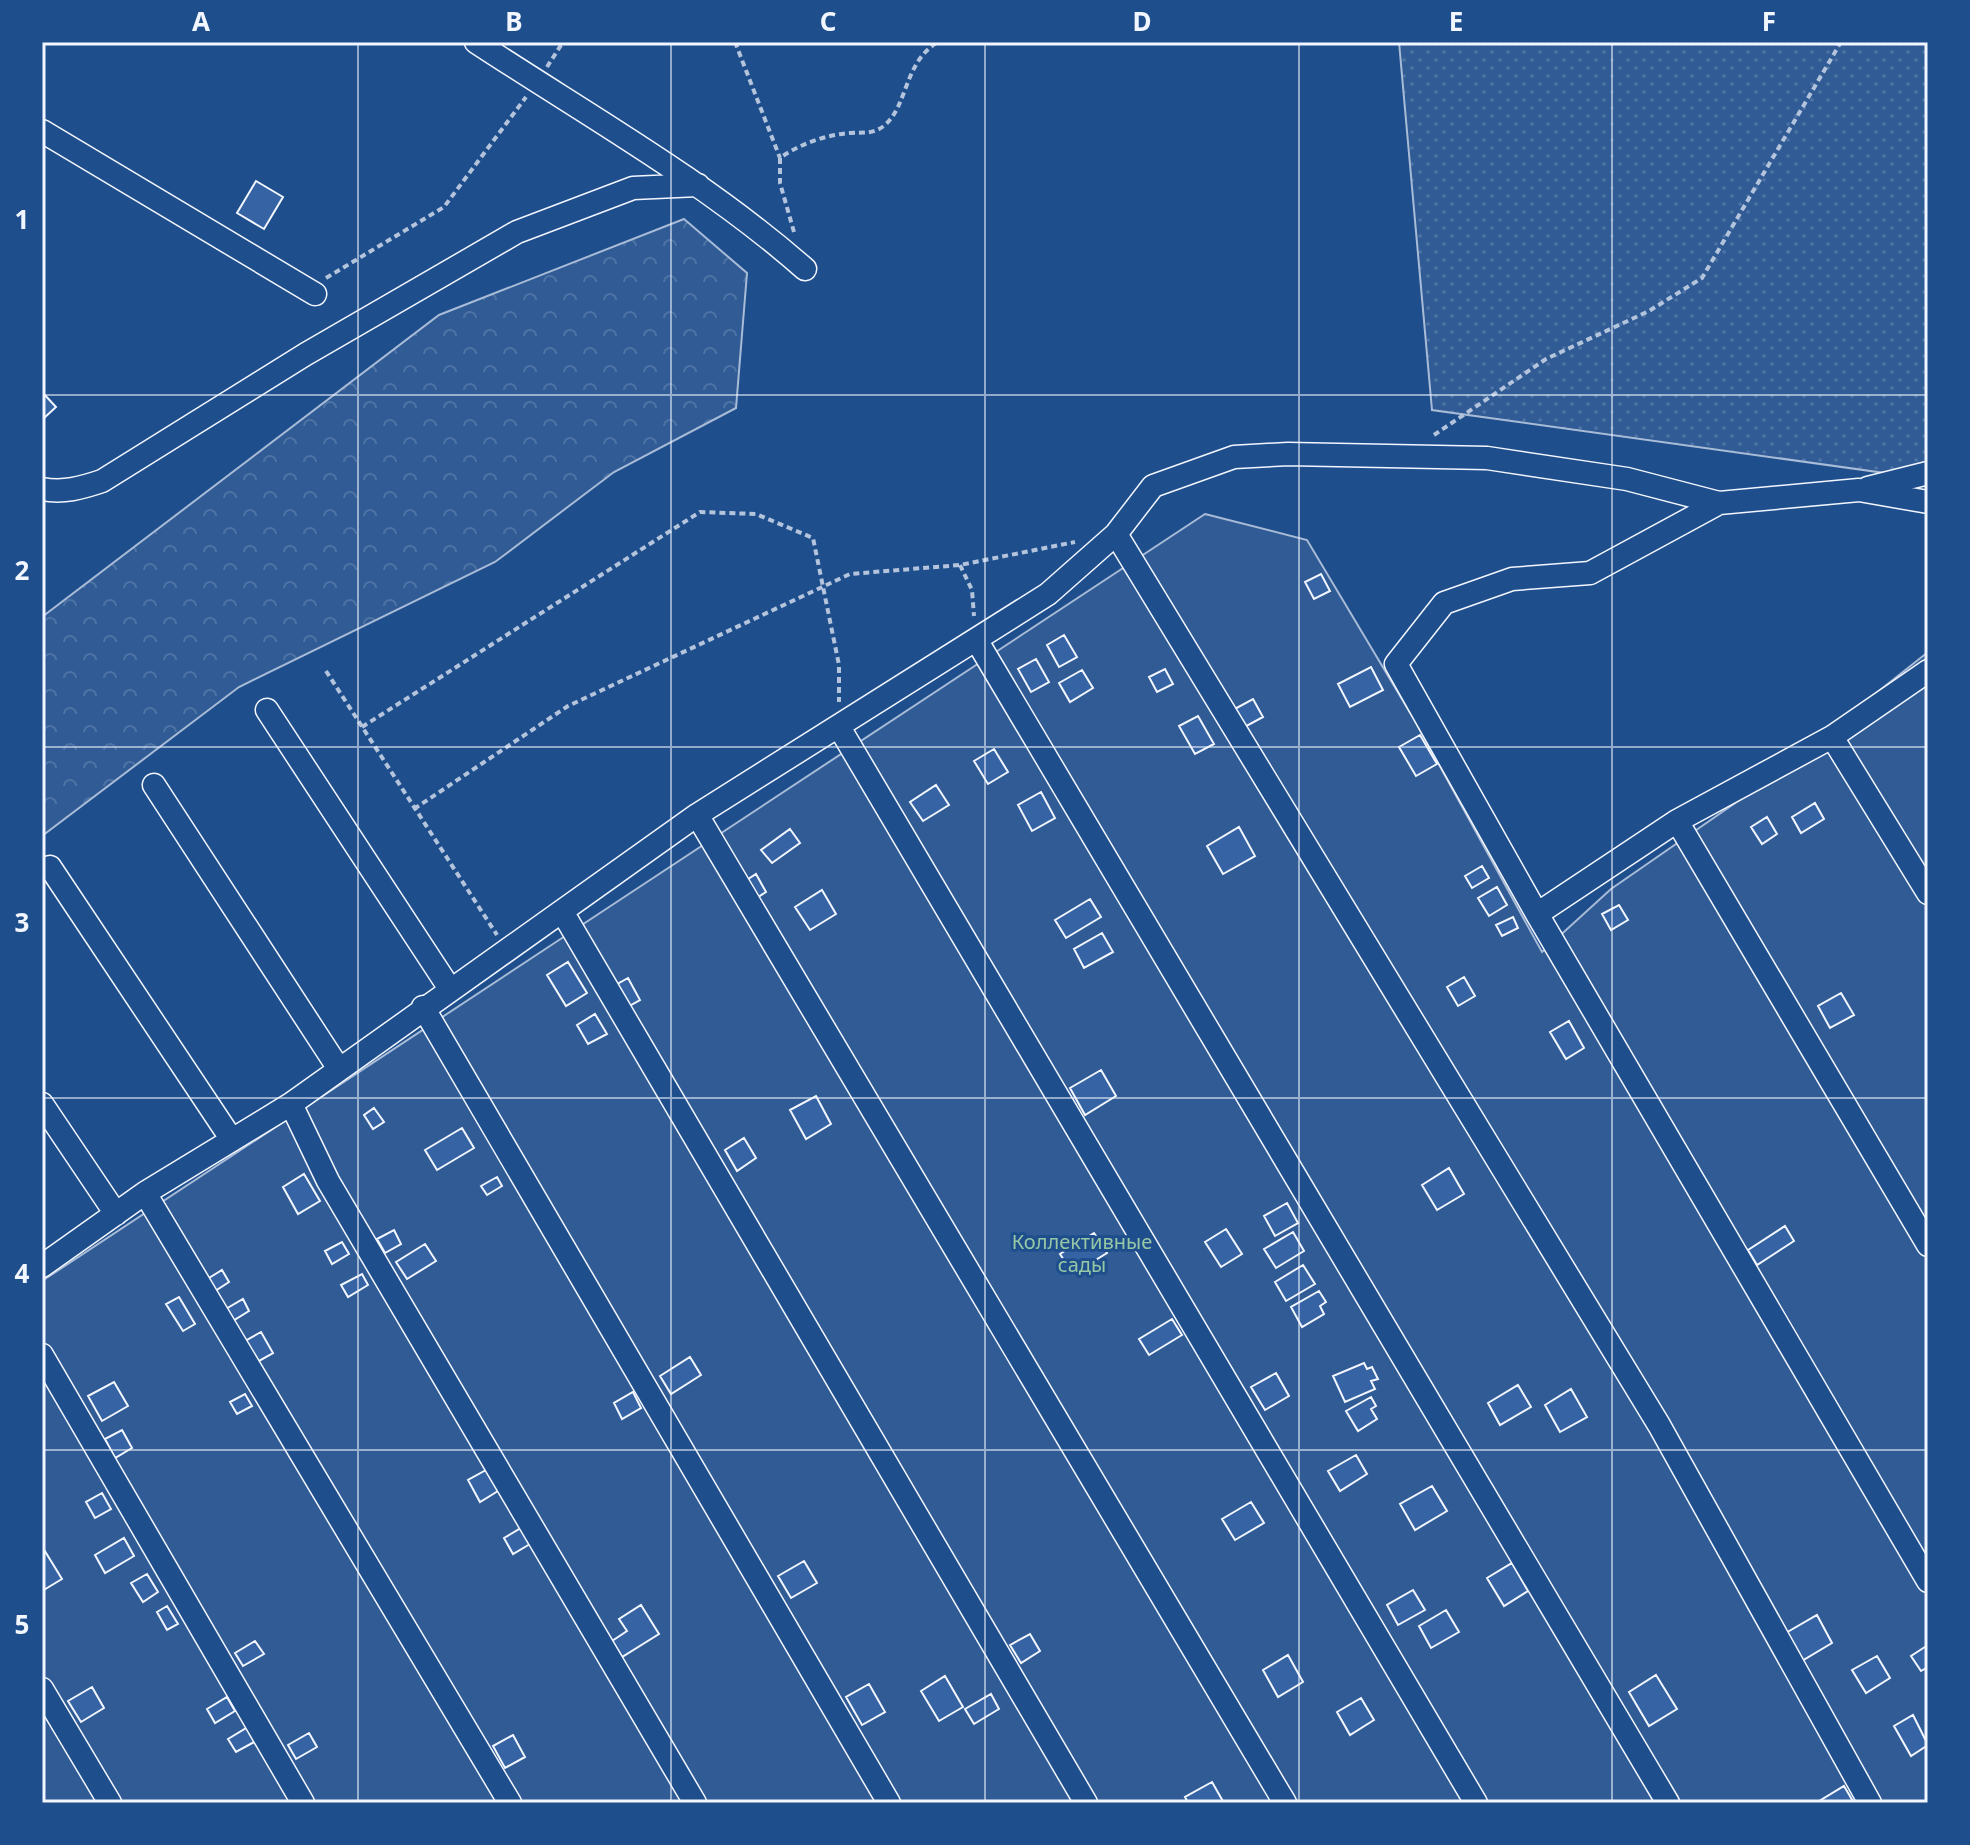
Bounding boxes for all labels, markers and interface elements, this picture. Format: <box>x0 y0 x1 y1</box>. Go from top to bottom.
text: A <box>192 3 210 39</box>
text: B <box>505 3 523 39</box>
text: C <box>820 3 836 39</box>
text: D <box>1132 3 1152 39</box>
text: E <box>1449 3 1463 39</box>
text: F <box>1762 3 1776 39</box>
text: 1 <box>15 201 29 237</box>
text: 2 <box>15 552 30 588</box>
text: 3 <box>15 904 29 940</box>
park label: Коллективные сады <box>1012 1228 1152 1278</box>
text: 4 <box>15 1255 30 1291</box>
text: 5 <box>15 1606 29 1642</box>

